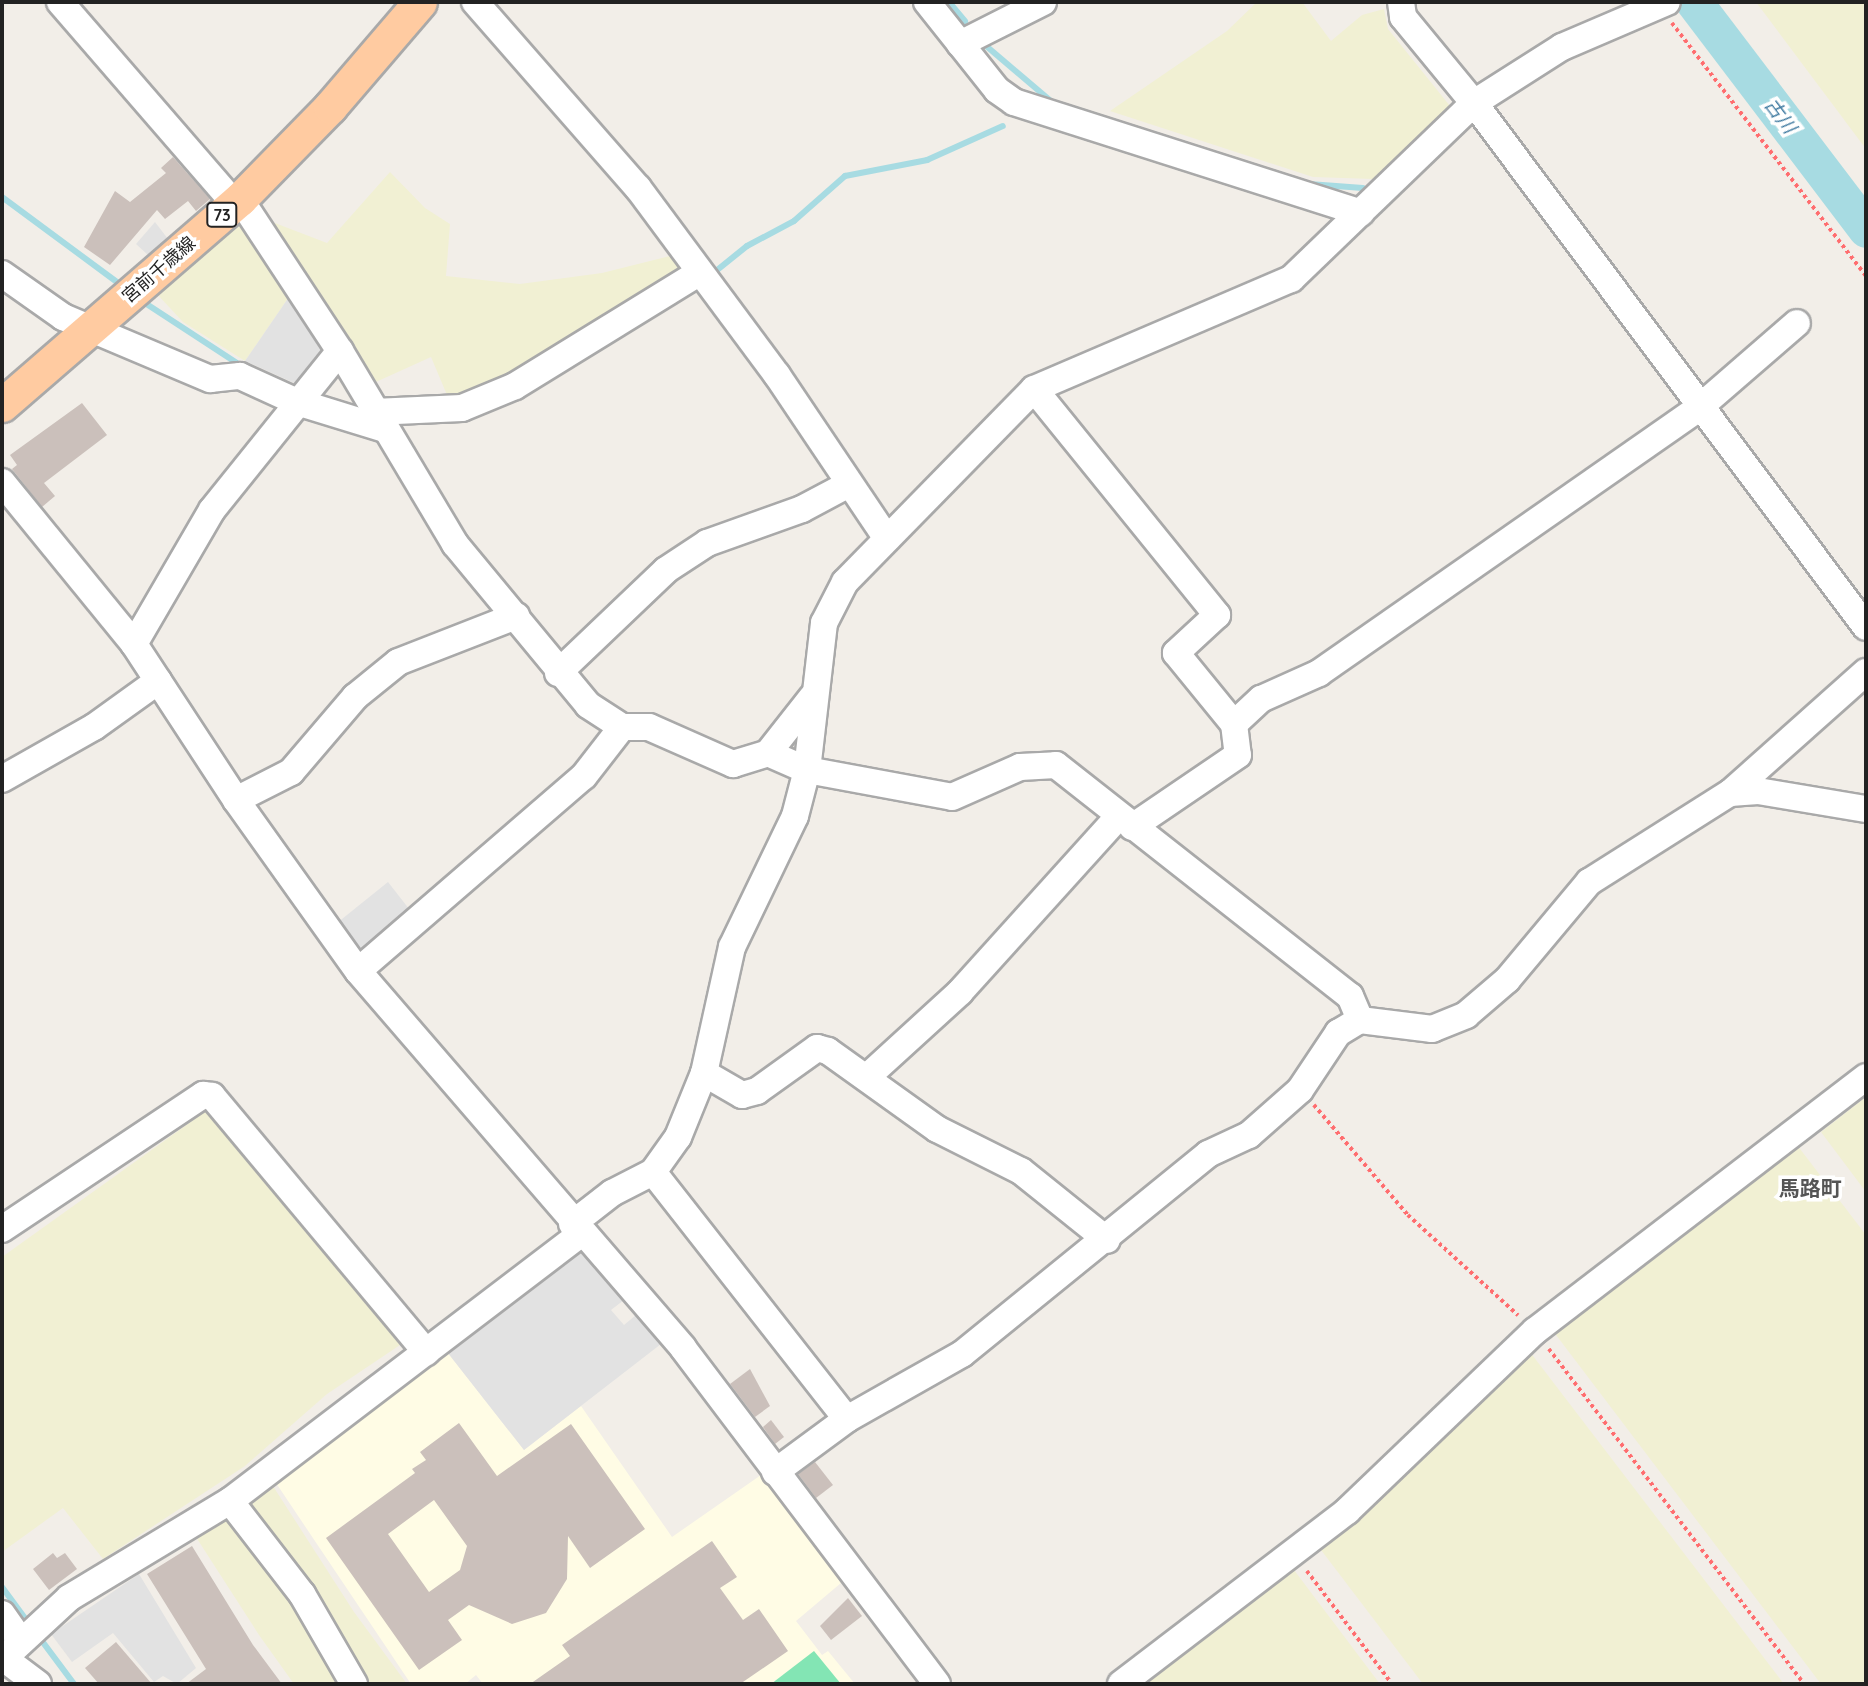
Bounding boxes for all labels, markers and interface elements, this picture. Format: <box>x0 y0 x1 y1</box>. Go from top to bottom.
water label: 古川 <box>1759 94 1801 138</box>
road number: 73 <box>206 202 238 228</box>
street label: 宮前千歳線 <box>118 232 200 308</box>
district label: 馬路町 <box>1779 1175 1841 1201</box>

